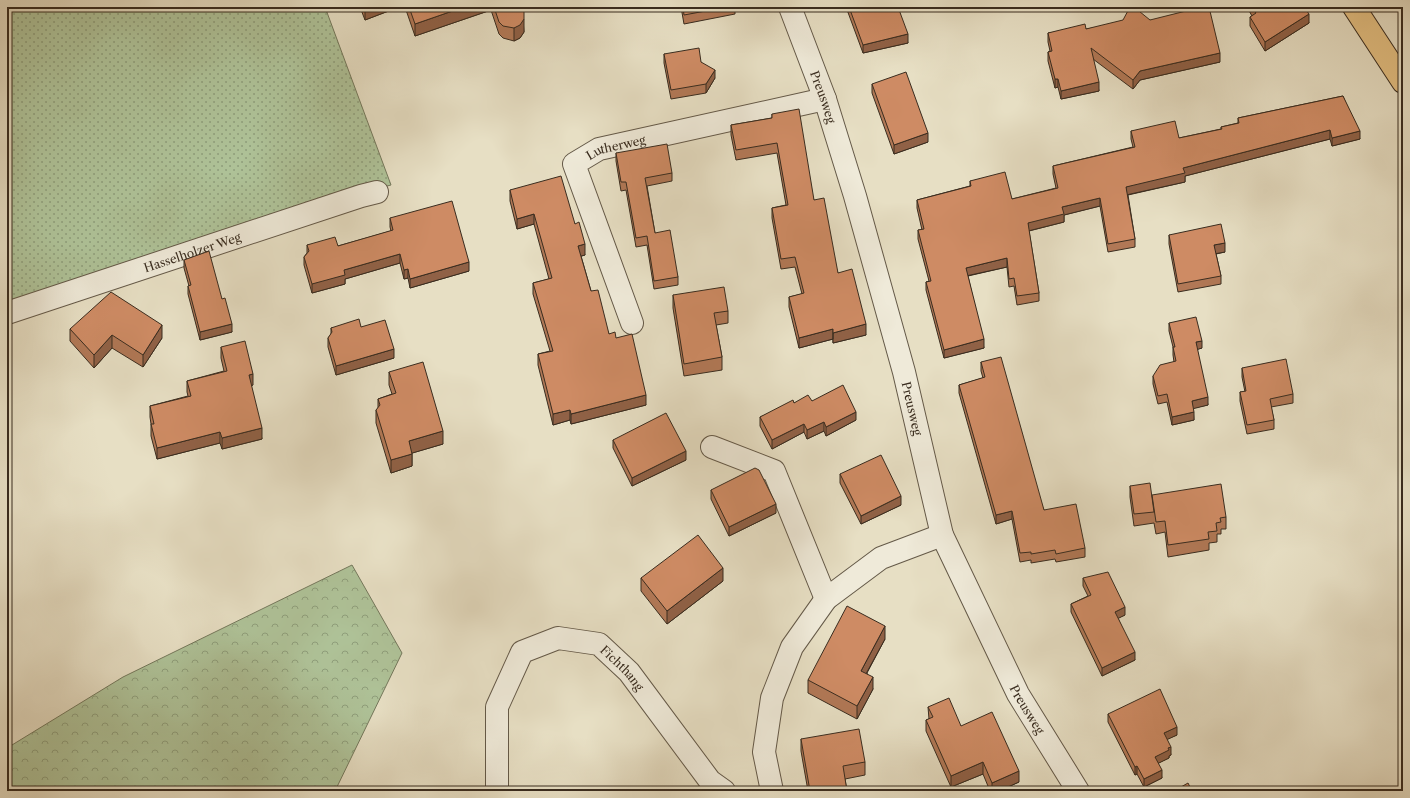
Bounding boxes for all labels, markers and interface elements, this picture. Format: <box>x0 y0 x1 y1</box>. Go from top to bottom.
street label: Preusweg <box>807 68 840 126</box>
street label: Lutherweg <box>583 131 648 163</box>
street label: Hasselholzer Weg <box>142 229 243 275</box>
street label: Preusweg <box>899 380 926 437</box>
street label: Fichthang <box>597 642 648 694</box>
street label: Preusweg <box>1007 682 1048 737</box>

